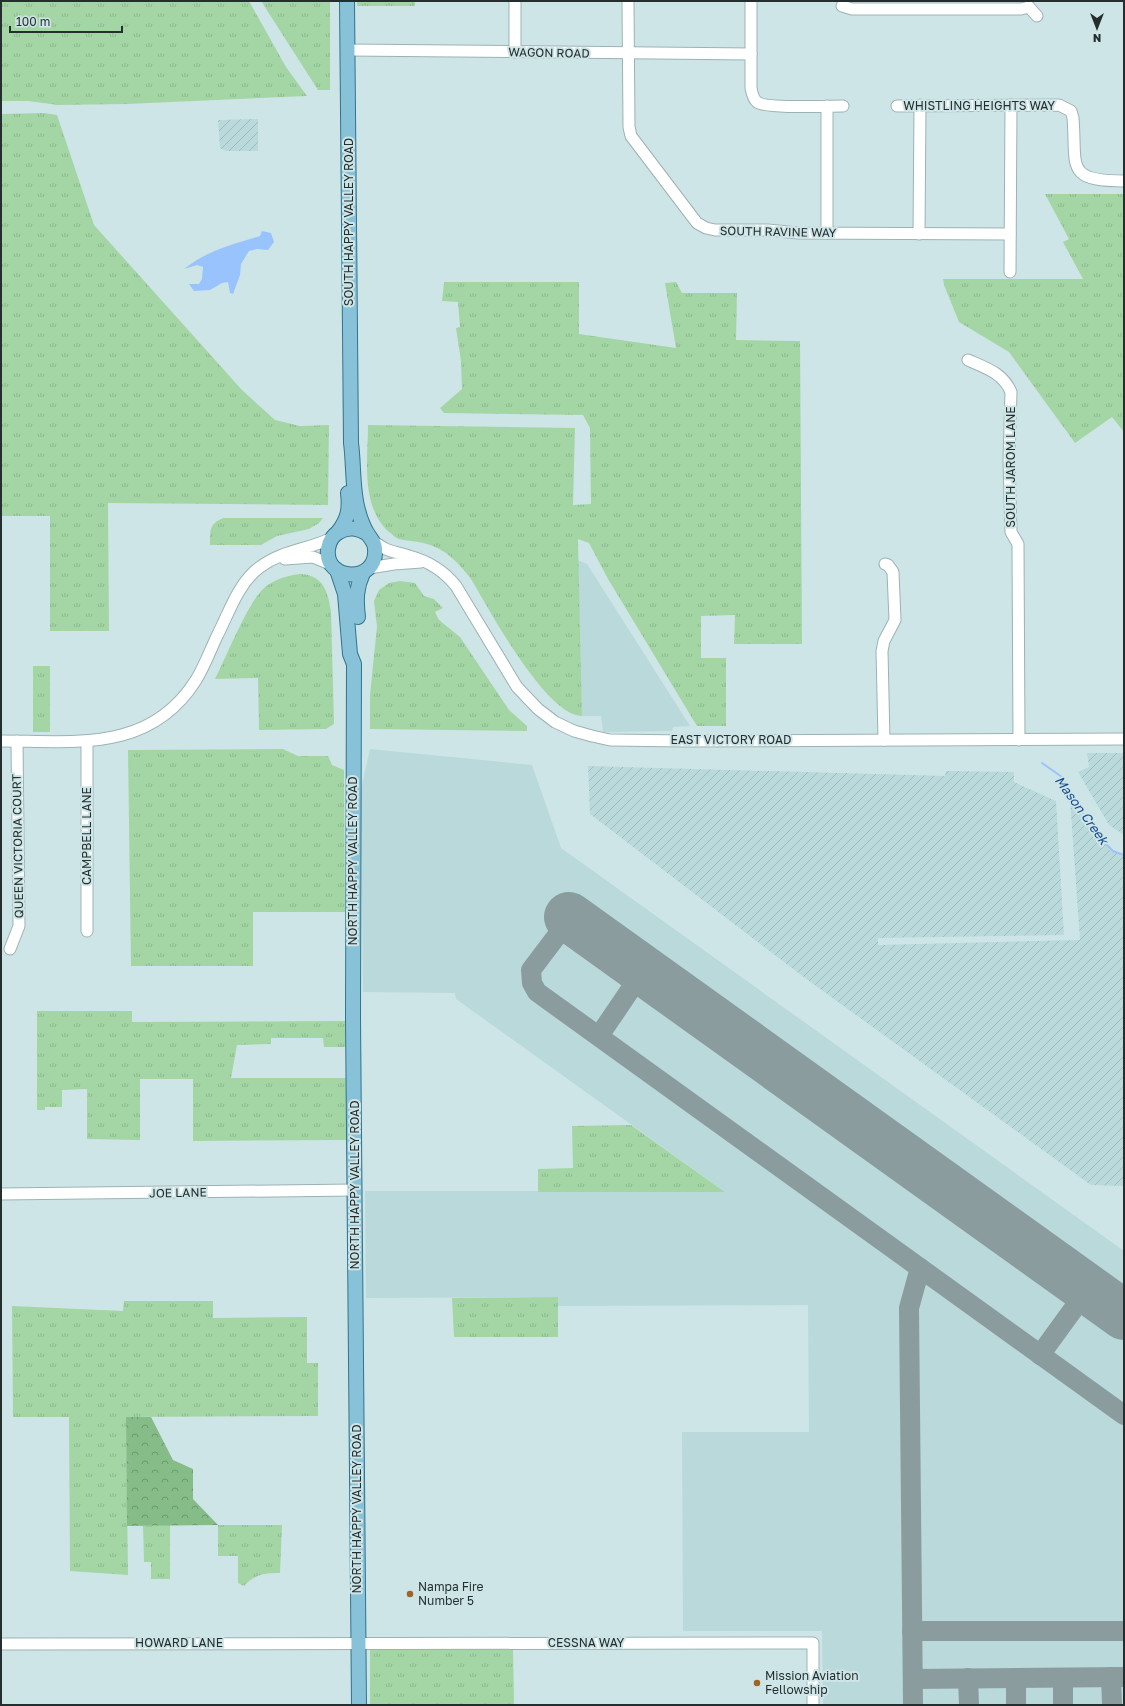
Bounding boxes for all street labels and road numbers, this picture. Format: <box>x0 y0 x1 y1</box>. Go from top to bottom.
street label: WAGON ROAD <box>508 44 590 61</box>
street label: WHISTLING HEIGHTS WAY <box>903 98 1055 113</box>
street label: SOUTH HAPPY VALLEY ROAD <box>341 138 356 306</box>
street label: SOUTH RAVINE WAY <box>720 223 837 240</box>
street label: SOUTH JAROM LANE <box>1003 406 1018 528</box>
street label: EAST VICTORY ROAD <box>671 732 791 747</box>
street label: QUEEN VICTORIA COURT <box>9 773 26 918</box>
street label: NORTH HAPPY VALLEY ROAD <box>345 776 360 946</box>
street label: CAMPBELL LANE <box>79 787 94 885</box>
street label: NORTH HAPPY VALLEY ROAD <box>347 1100 362 1270</box>
street label: JOE LANE <box>149 1184 207 1201</box>
street label: NORTH HAPPY VALLEY ROAD <box>349 1424 364 1594</box>
street label: HOWARD LANE <box>135 1635 223 1650</box>
street label: CESSNA WAY <box>548 1635 624 1650</box>

